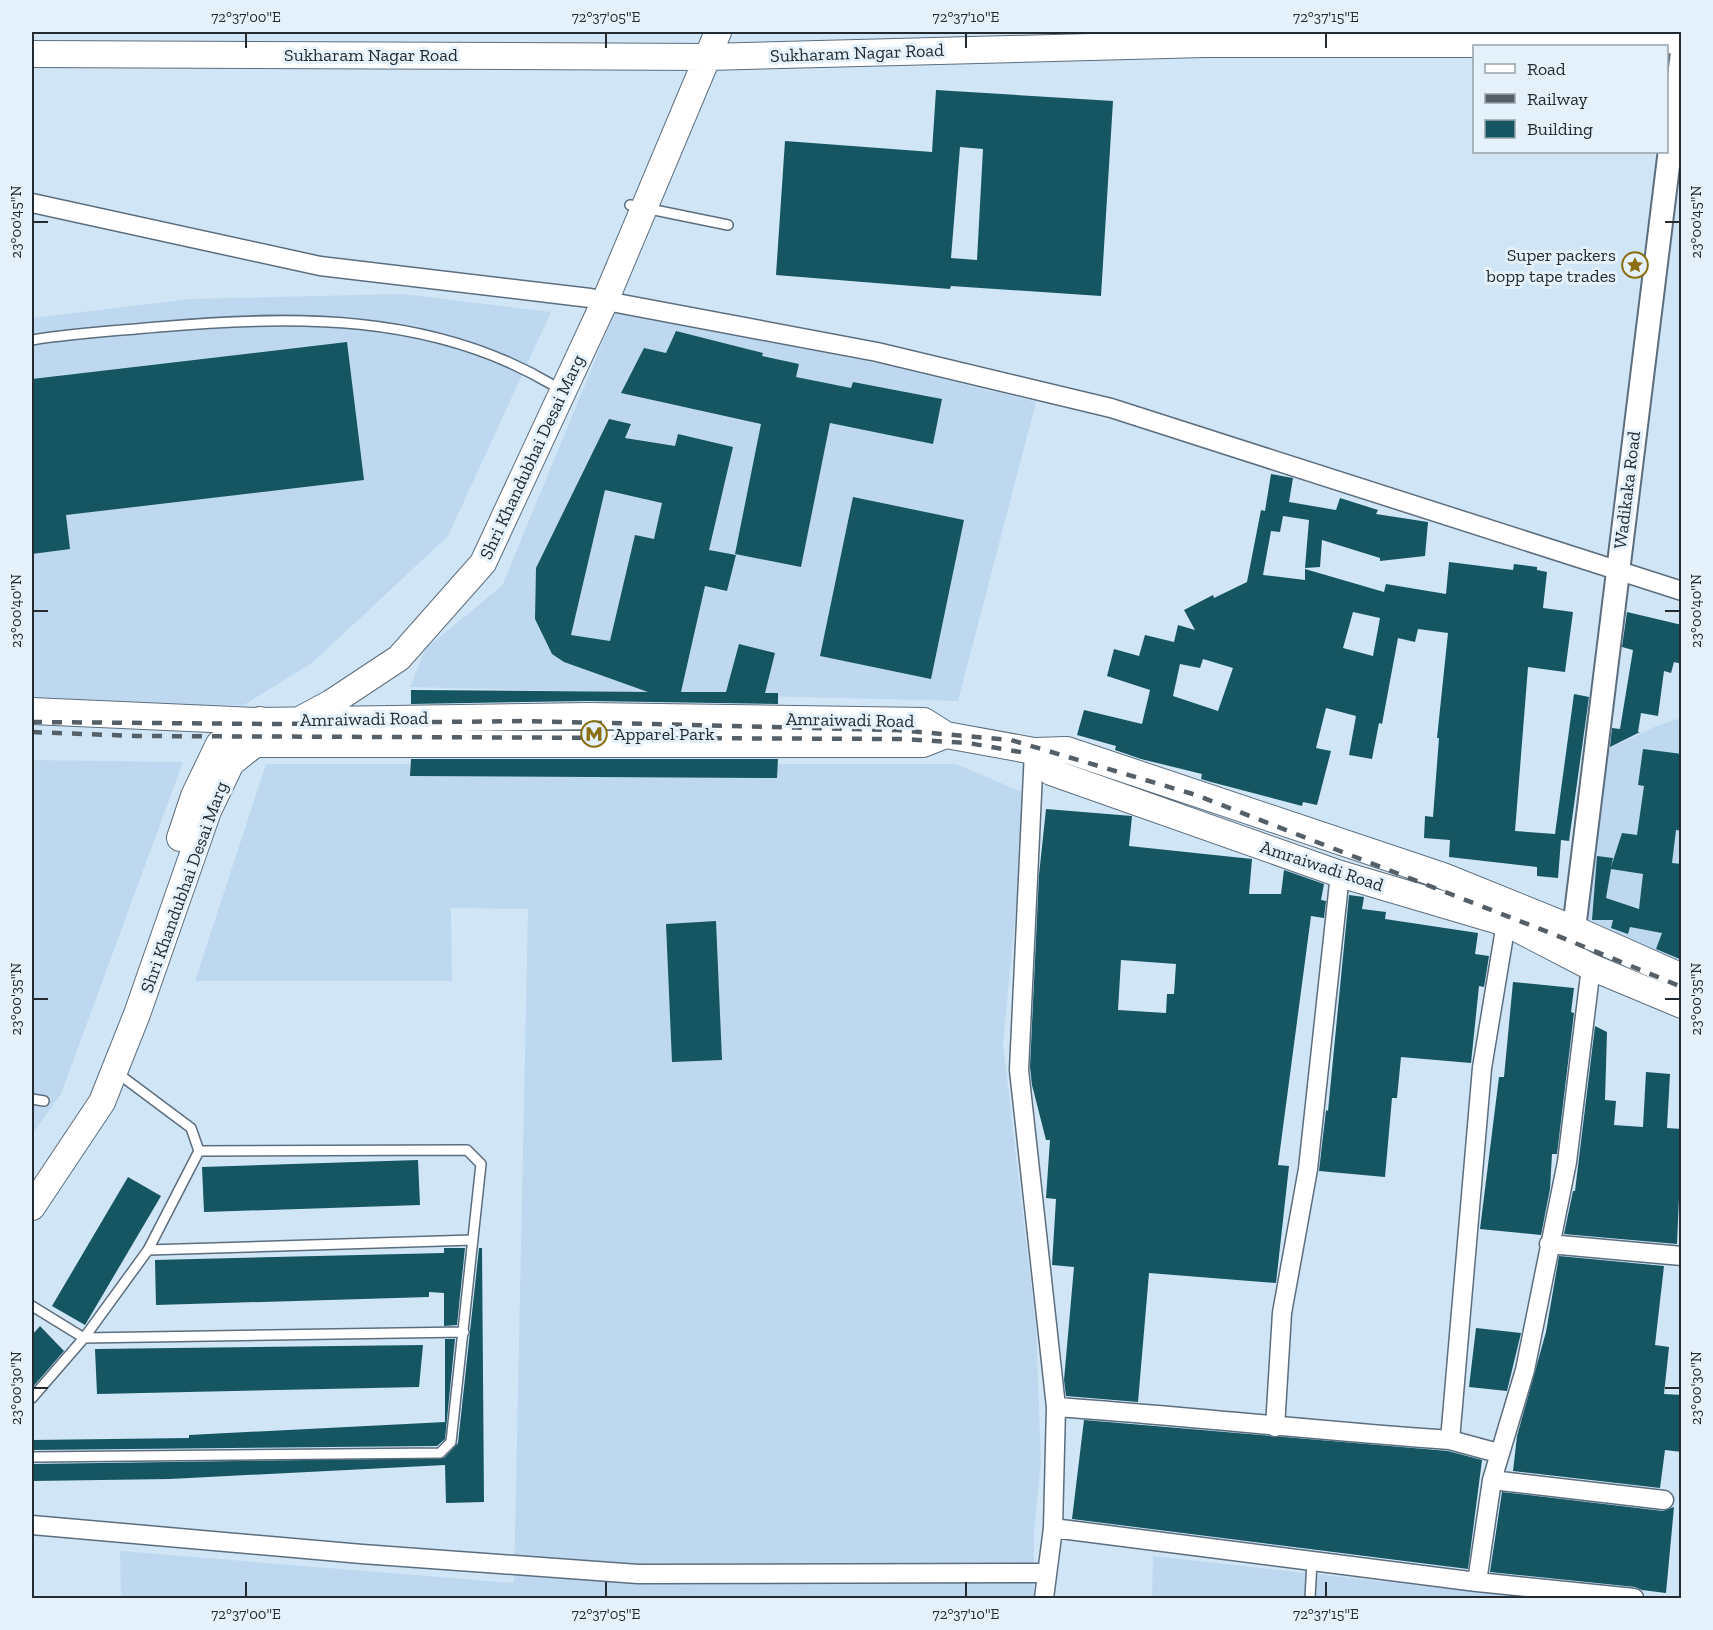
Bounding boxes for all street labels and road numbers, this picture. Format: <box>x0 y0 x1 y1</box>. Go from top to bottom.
street label: Sukharam Nagar Road <box>770 39 944 67</box>
street label: Sukharam Nagar Road <box>284 44 458 66</box>
street label: Shri Khandubhai Desai Marg <box>475 351 589 563</box>
street label: Wadikaka Road <box>1609 430 1645 550</box>
street label: Amraiwadi Road <box>300 707 429 731</box>
street label: Amraiwadi Road <box>786 708 915 732</box>
street label: Shri Khandubhai Desai Marg <box>135 778 233 996</box>
street label: Amraiwadi Road <box>1258 836 1387 896</box>

